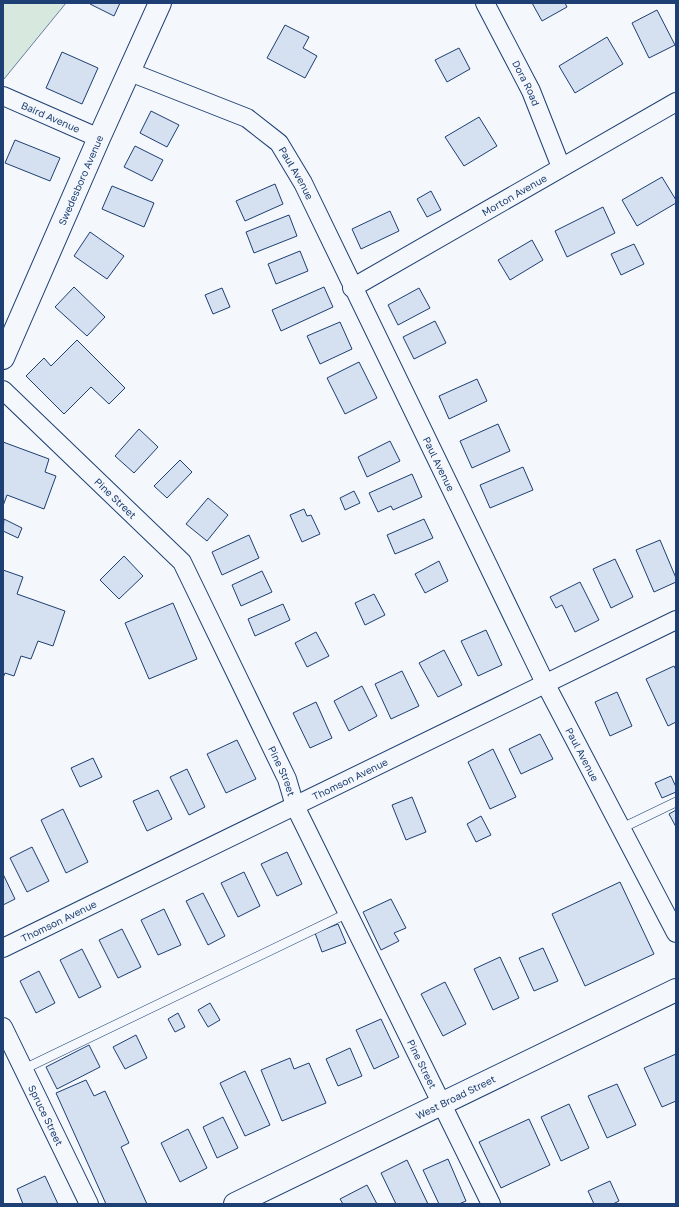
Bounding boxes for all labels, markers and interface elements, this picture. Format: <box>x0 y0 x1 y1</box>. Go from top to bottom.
street label: Dora Road <box>510 58 542 108</box>
street label: Baird Avenue <box>19 99 82 135</box>
street label: Swedesboro Avenue <box>56 133 106 227</box>
street label: Paul Avenue <box>276 144 316 202</box>
street label: Morton Avenue <box>480 171 549 218</box>
street label: Paul Avenue <box>421 435 457 493</box>
street label: Pine Street <box>92 475 139 521</box>
street label: Paul Avenue <box>563 725 602 784</box>
street label: Pine Street <box>266 744 298 797</box>
street label: Thomson Avenue <box>310 755 390 802</box>
street label: Thomson Avenue <box>19 897 99 944</box>
street label: Pine Street <box>405 1037 439 1091</box>
street label: West Broad Street <box>414 1073 497 1121</box>
street label: Spruce Street <box>26 1083 66 1147</box>

